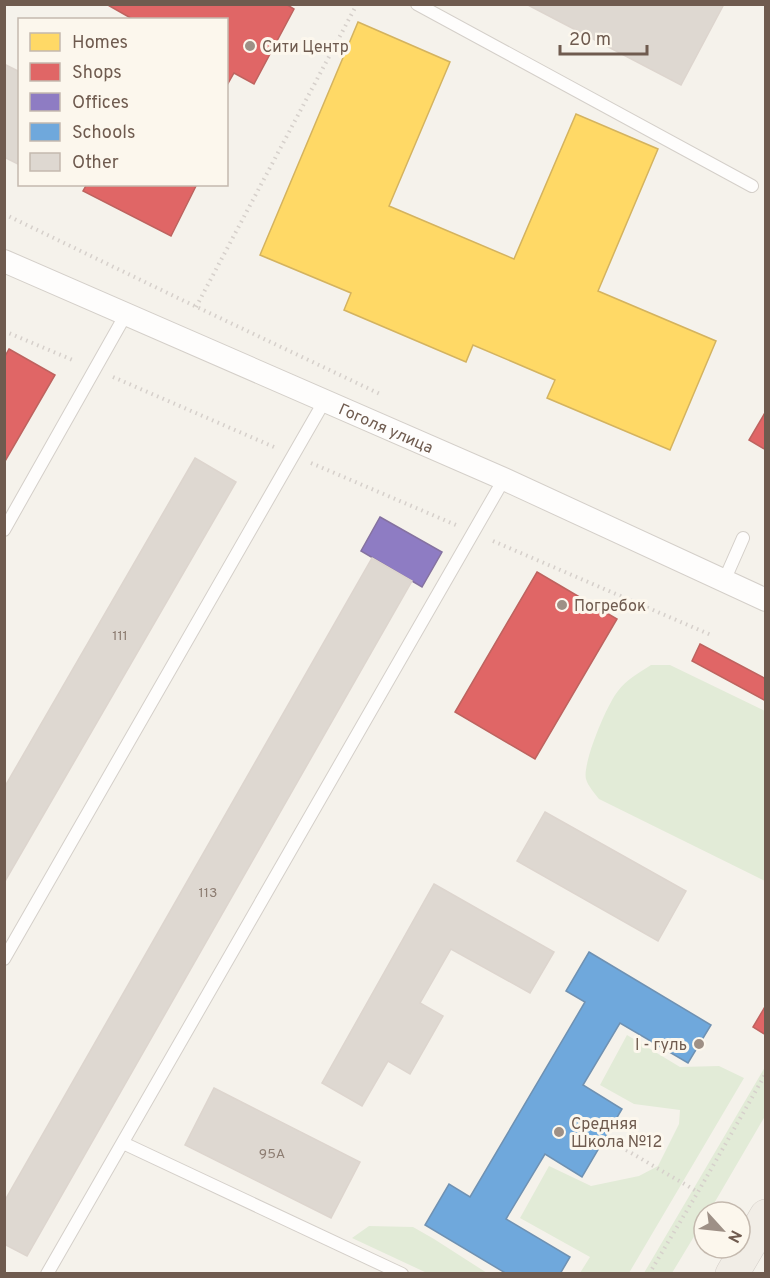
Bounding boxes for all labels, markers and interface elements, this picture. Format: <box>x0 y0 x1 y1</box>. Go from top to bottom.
legend <box>18 18 228 186</box>
scale bar <box>560 18 647 56</box>
text: 20 m <box>569 29 611 52</box>
text: Homes <box>72 32 128 55</box>
place label: Сити Центр <box>262 38 349 58</box>
marker: Сити Центр <box>243 39 257 53</box>
text: Shops <box>72 62 122 85</box>
text: Offices <box>72 92 129 115</box>
text: Schools <box>72 122 135 145</box>
text: Other <box>72 152 119 175</box>
street label: Гоголя улица <box>335 400 436 459</box>
place label: Погребок <box>574 597 646 617</box>
marker: Погребок <box>555 598 569 612</box>
house number: 111 <box>112 628 128 645</box>
house number: 113 <box>199 885 217 902</box>
place label: I - гуль <box>635 1036 687 1056</box>
marker: I - гуль <box>692 1037 706 1051</box>
place label: Средняя Школа №12 <box>571 1115 662 1153</box>
marker: Средняя Школа №12 <box>552 1125 566 1139</box>
house number: 95А <box>259 1146 285 1163</box>
north arrow <box>692 1200 752 1260</box>
text: N <box>722 1226 745 1246</box>

